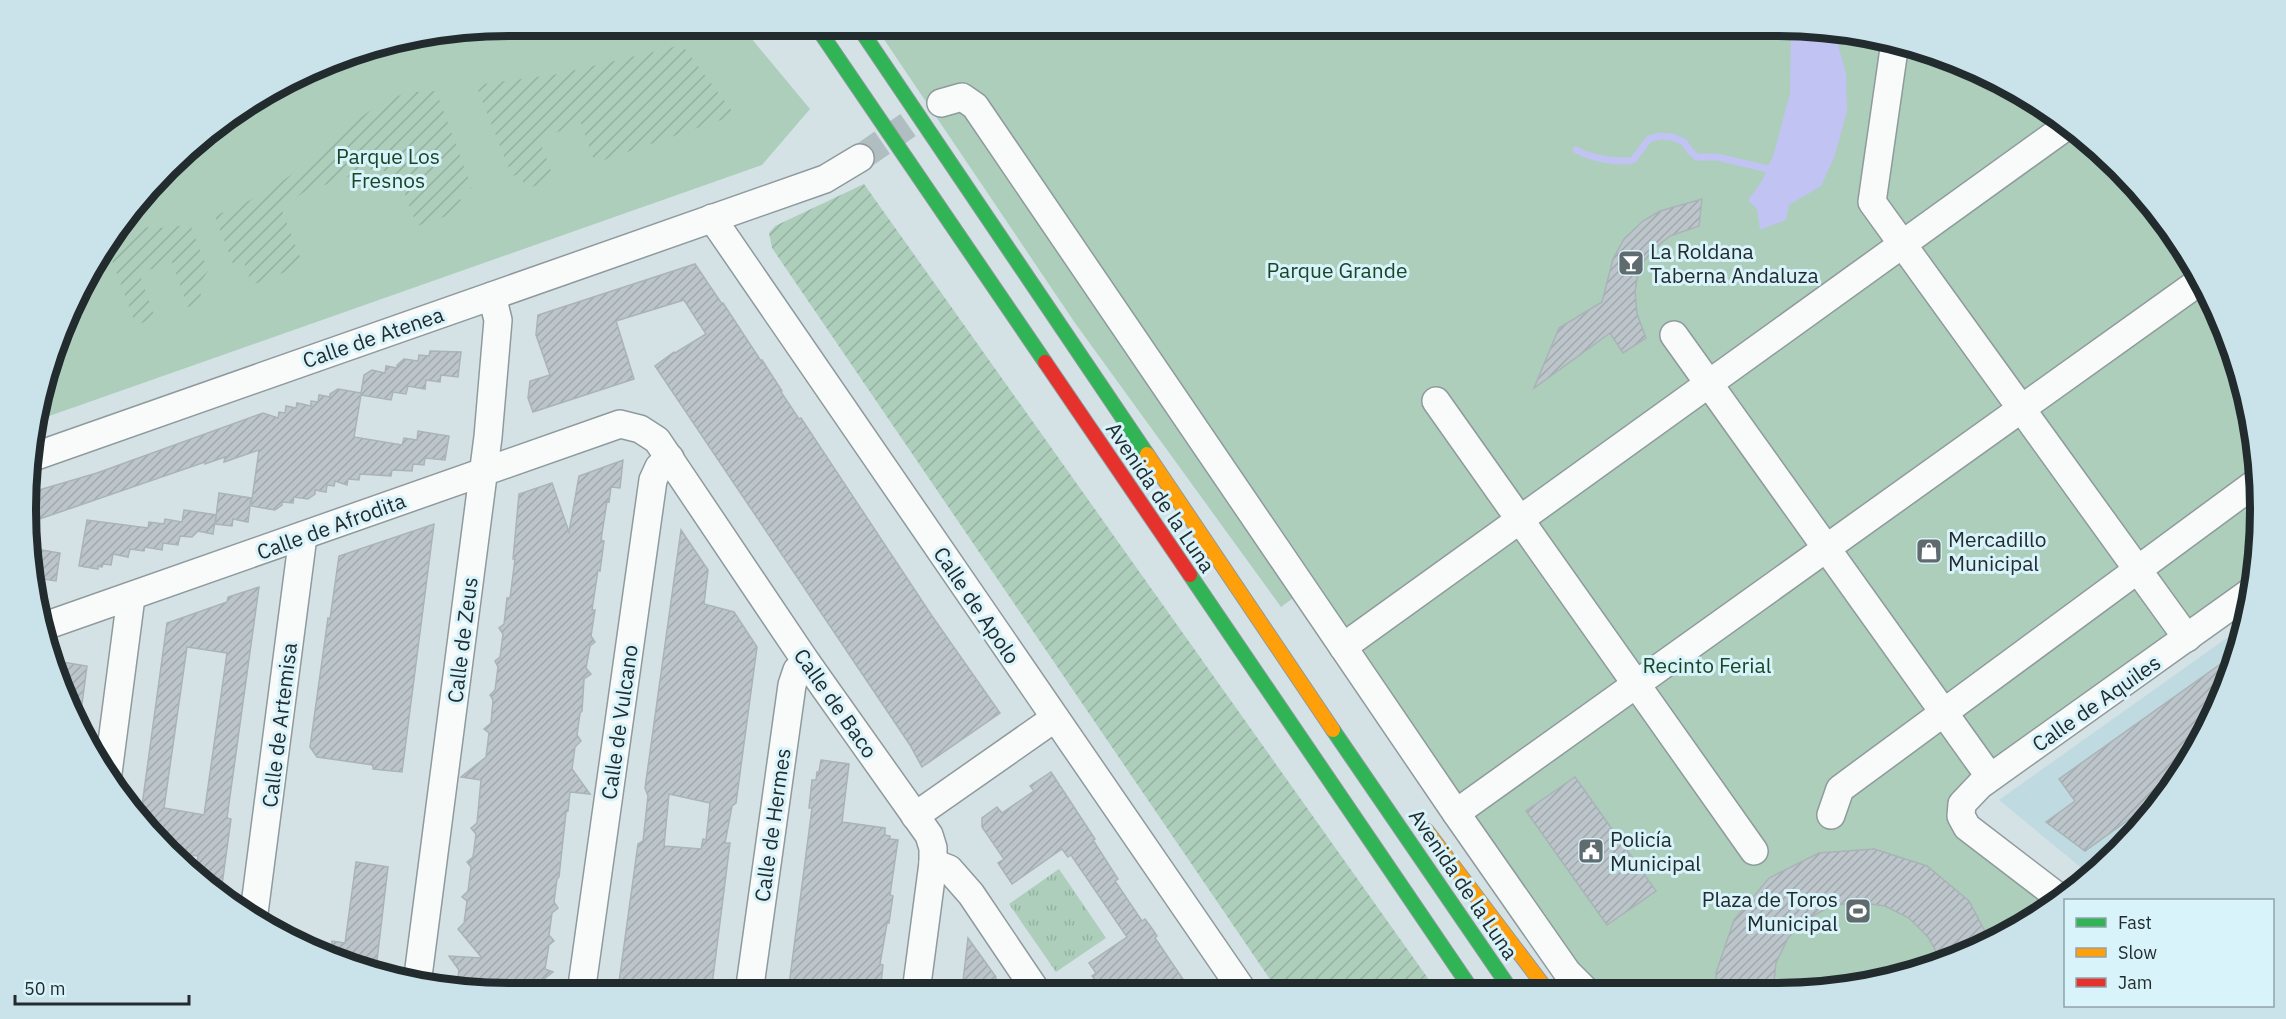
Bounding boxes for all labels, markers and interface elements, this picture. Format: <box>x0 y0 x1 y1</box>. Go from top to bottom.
park label: Parque Los Fresnos <box>336 142 440 194</box>
place label: La Roldana Taberna Andaluza <box>1650 237 1819 289</box>
bar icon: La Roldana Taberna Andaluza <box>1616 248 1646 278</box>
park label: Parque Grande <box>1267 256 1407 284</box>
street label: Calle de Atenea <box>299 300 447 374</box>
street label: Avenida de la Luna <box>1100 416 1222 578</box>
street label: Calle de Afrodita <box>253 486 409 566</box>
place label: Mercadillo Municipal <box>1948 525 2046 577</box>
shop icon: Mercadillo Municipal <box>1914 536 1944 566</box>
street label: Calle de Apolo <box>927 541 1027 669</box>
street label: Calle de Zeus <box>440 576 484 704</box>
street label: Calle de Artemisa <box>255 641 303 809</box>
street label: Calle de Vulcano <box>594 643 644 801</box>
street label: Calle de Baco <box>788 643 884 763</box>
street label: Calle de Aquiles <box>2026 648 2166 758</box>
park label: Recinto Ferial <box>1642 651 1772 679</box>
street label: Calle de Hermes <box>747 746 797 904</box>
street label: Avenida de la Luna <box>1403 803 1525 965</box>
place label: Policía Municipal <box>1610 825 1701 877</box>
public building icon: Policía Municipal <box>1576 836 1606 866</box>
place label: Plaza de Toros Municipal <box>1702 885 1838 937</box>
sports icon: Plaza de Toros Municipal <box>1843 896 1873 926</box>
legend <box>2064 899 2274 1007</box>
text: Fast <box>2118 911 2152 934</box>
text: Slow <box>2118 941 2157 964</box>
scale bar <box>15 968 189 1006</box>
text: Jam <box>2118 971 2153 994</box>
text: 50 m <box>24 977 66 1000</box>

